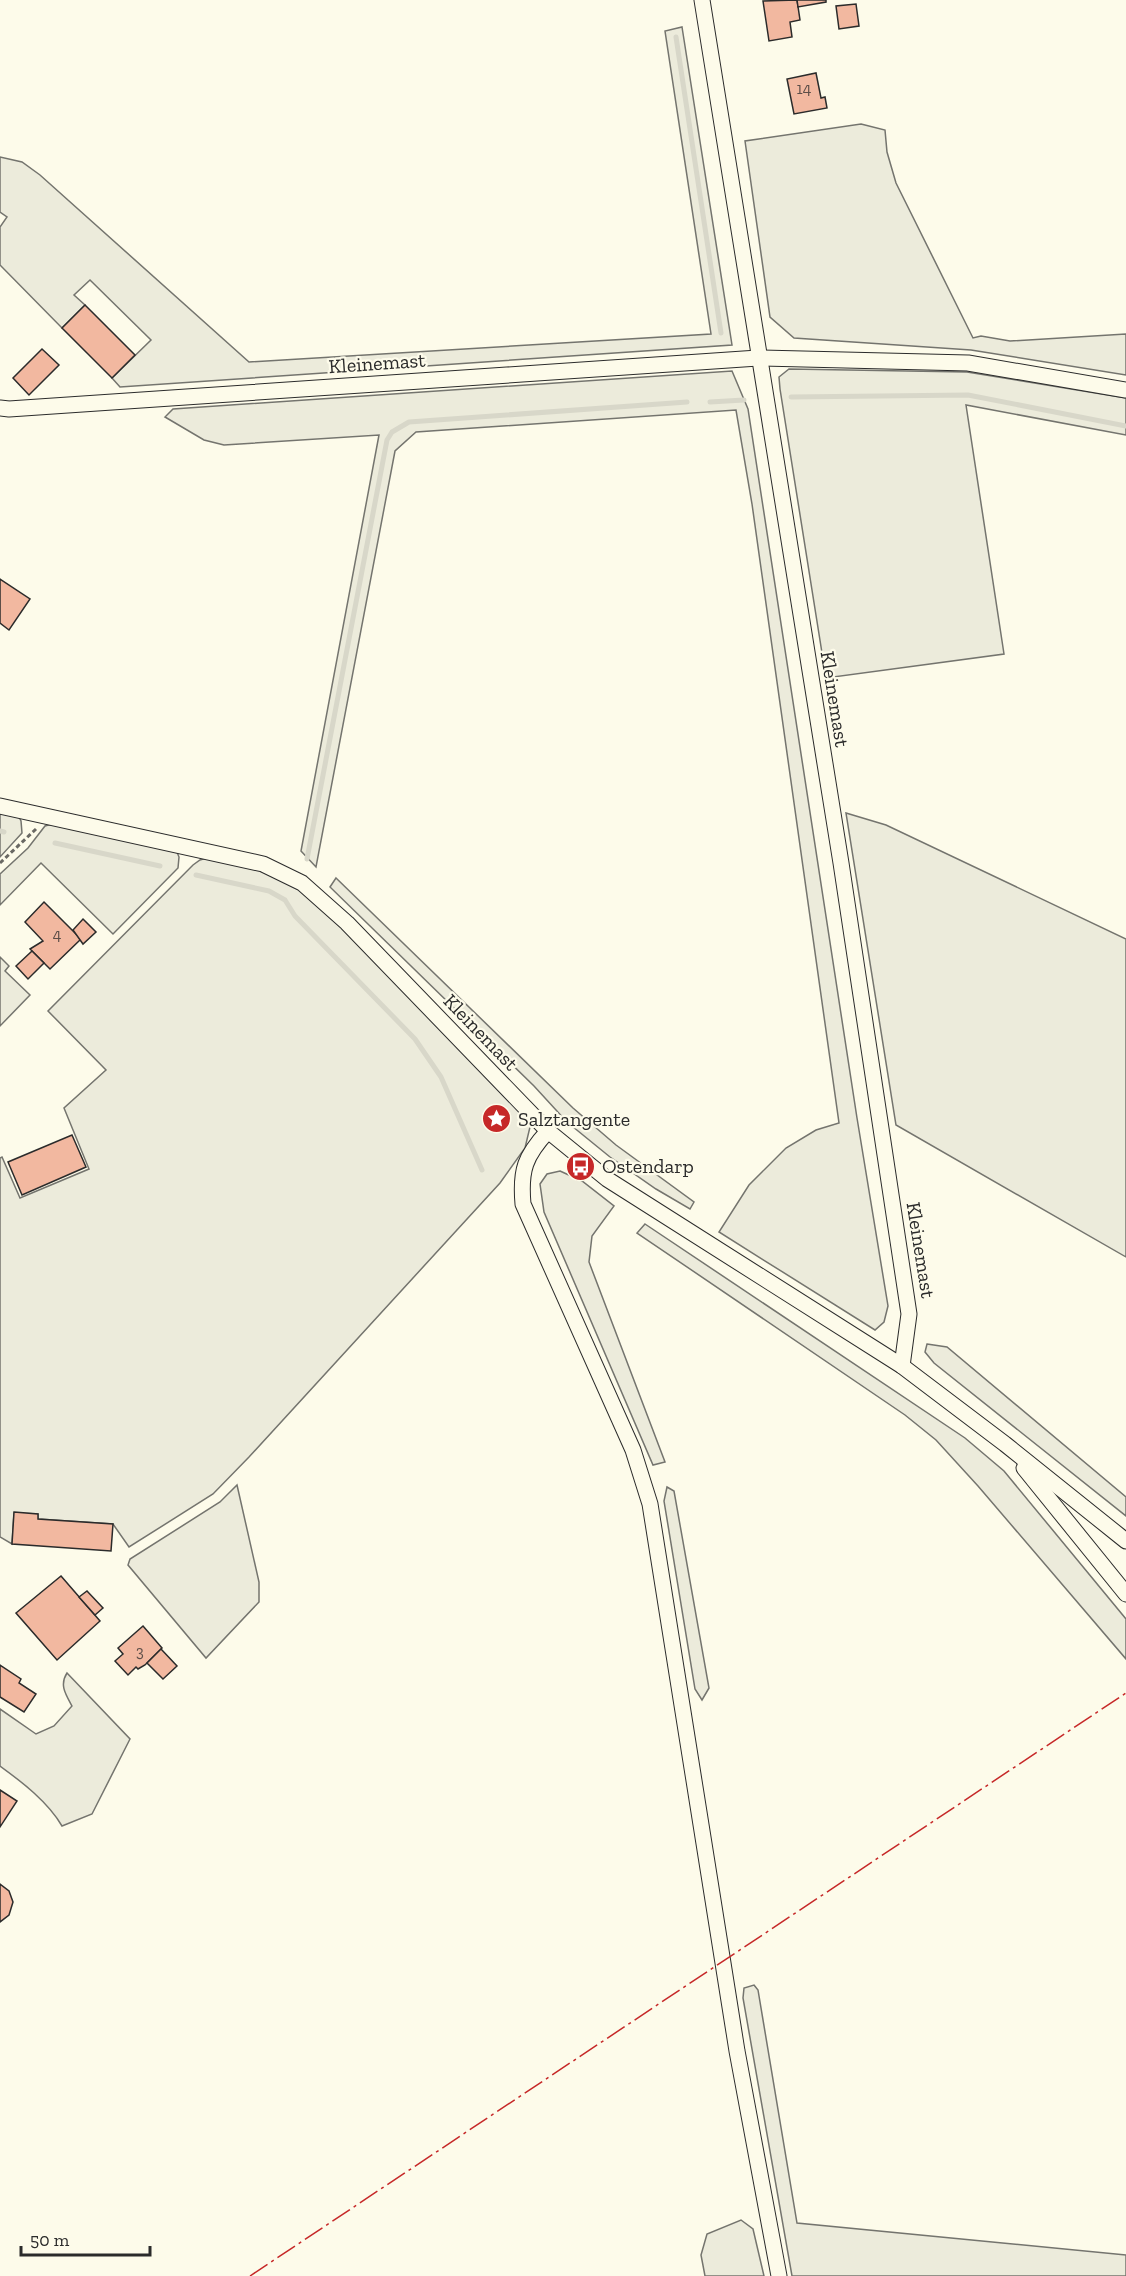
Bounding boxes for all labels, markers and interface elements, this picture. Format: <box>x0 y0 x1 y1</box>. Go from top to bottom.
house number: 14 <box>797 79 812 98</box>
street label: Kleinemast <box>328 348 427 378</box>
street label: Kleinemast <box>816 649 855 749</box>
house number: 4 <box>53 925 62 944</box>
street label: Kleinemast <box>439 989 524 1076</box>
place icon: Salztangente <box>481 1103 513 1135</box>
place label: Salztangente <box>518 1107 630 1131</box>
bus stop icon: Ostendarp <box>565 1150 597 1182</box>
place label: Ostendarp <box>602 1154 694 1178</box>
street label: Kleinemast <box>902 1200 941 1300</box>
house number: 3 <box>136 1642 144 1661</box>
scale bar <box>21 2219 150 2257</box>
text: 50 m <box>30 2229 70 2251</box>

